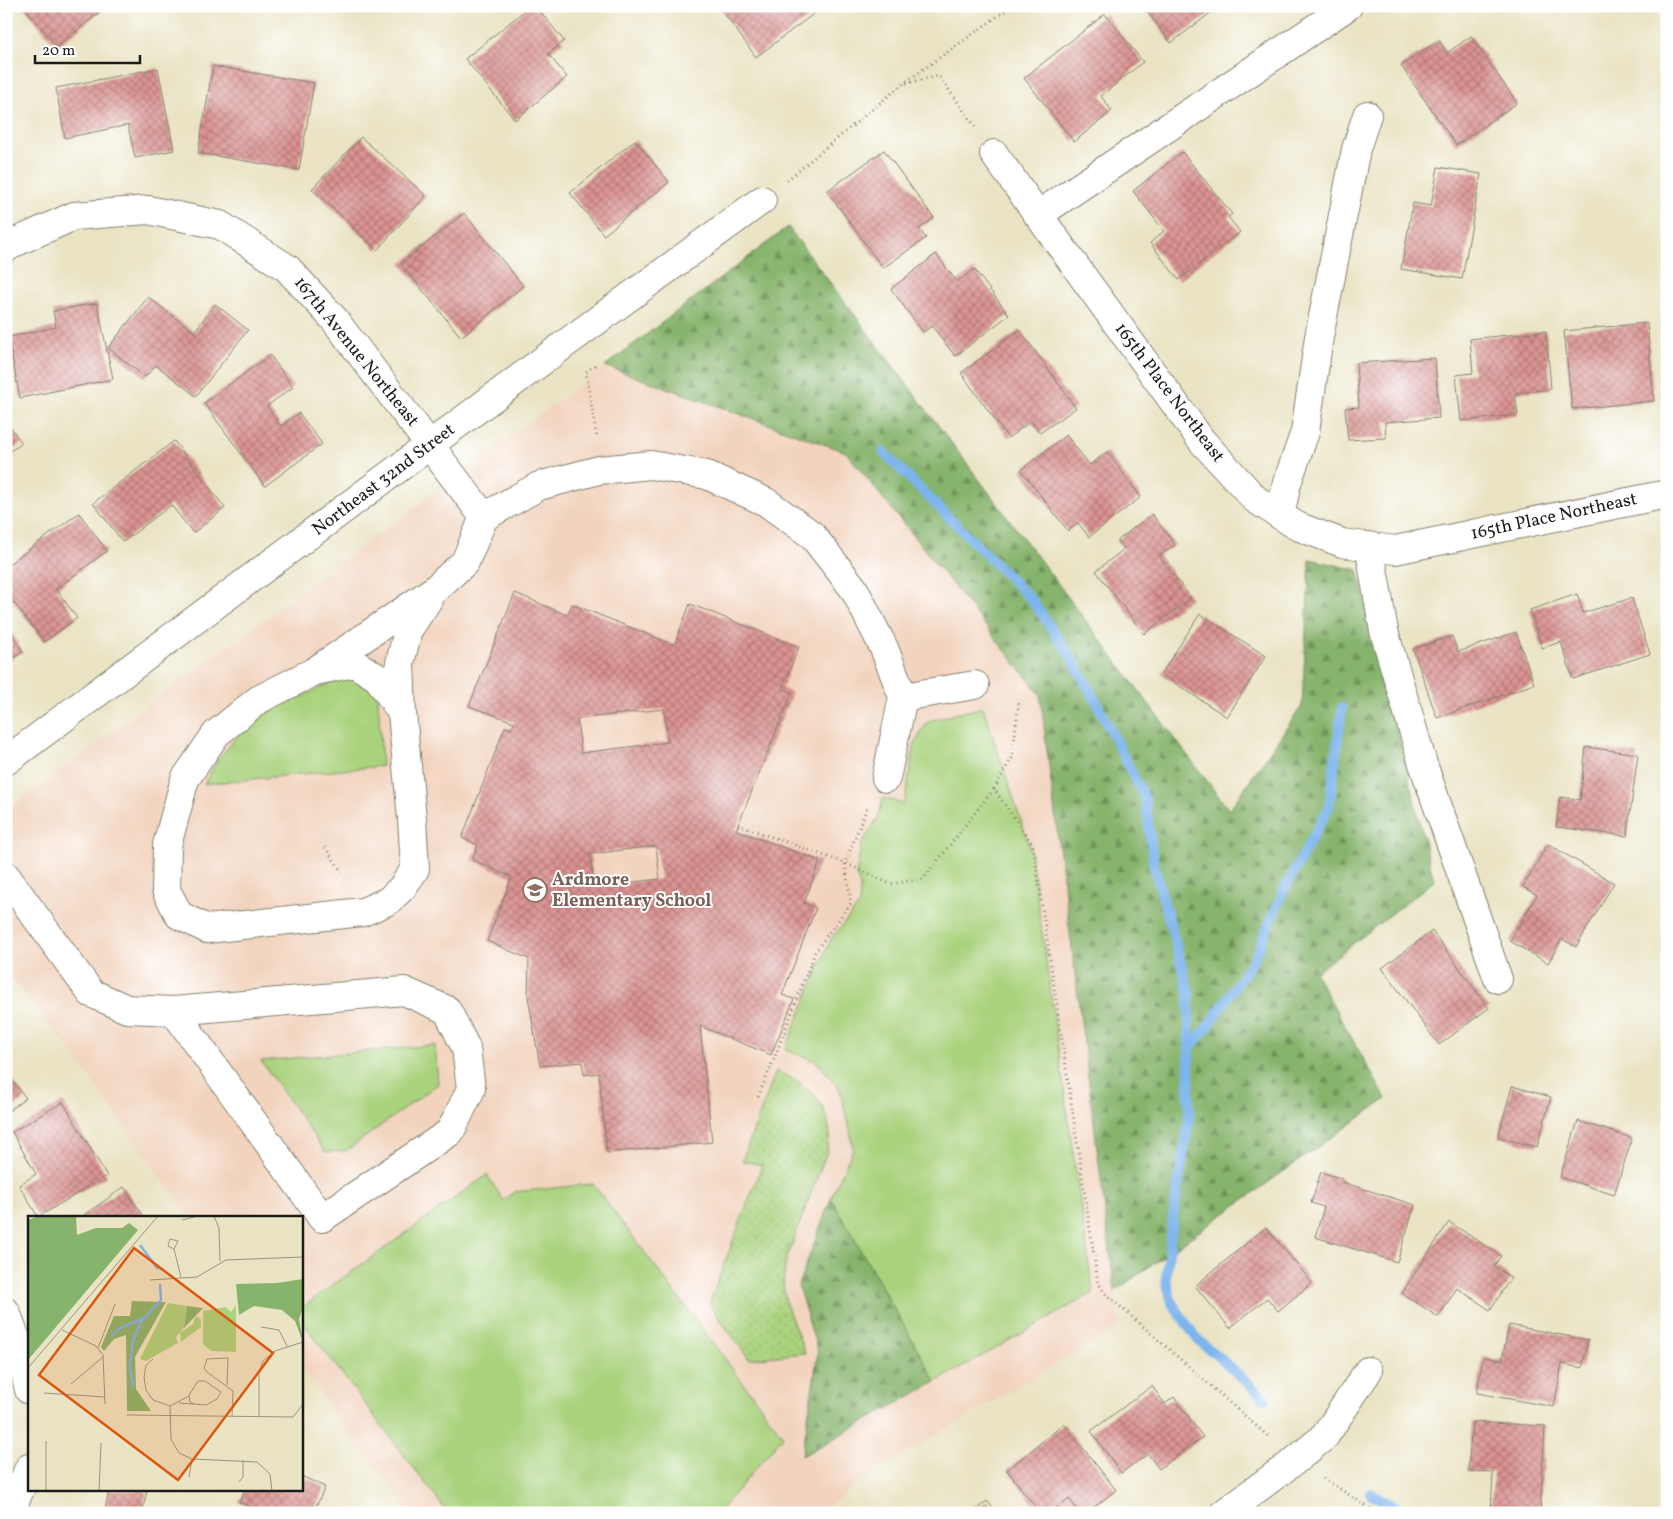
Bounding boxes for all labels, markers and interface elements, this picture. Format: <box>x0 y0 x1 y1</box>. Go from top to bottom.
scale bar <box>35 32 140 64</box>
text: 20 m <box>42 41 75 62</box>
street label: 167th Avenue Northeast <box>287 271 425 433</box>
street label: 165th Place Northeast <box>1108 318 1230 468</box>
street label: Northeast 32nd Street <box>307 418 461 542</box>
street label: 165th Place Northeast <box>1469 487 1639 547</box>
place label: Ardmore Elementary School <box>552 868 712 914</box>
school or university icon: Ardmore Elementary School <box>522 877 548 903</box>
inset map <box>28 1216 302 1492</box>

